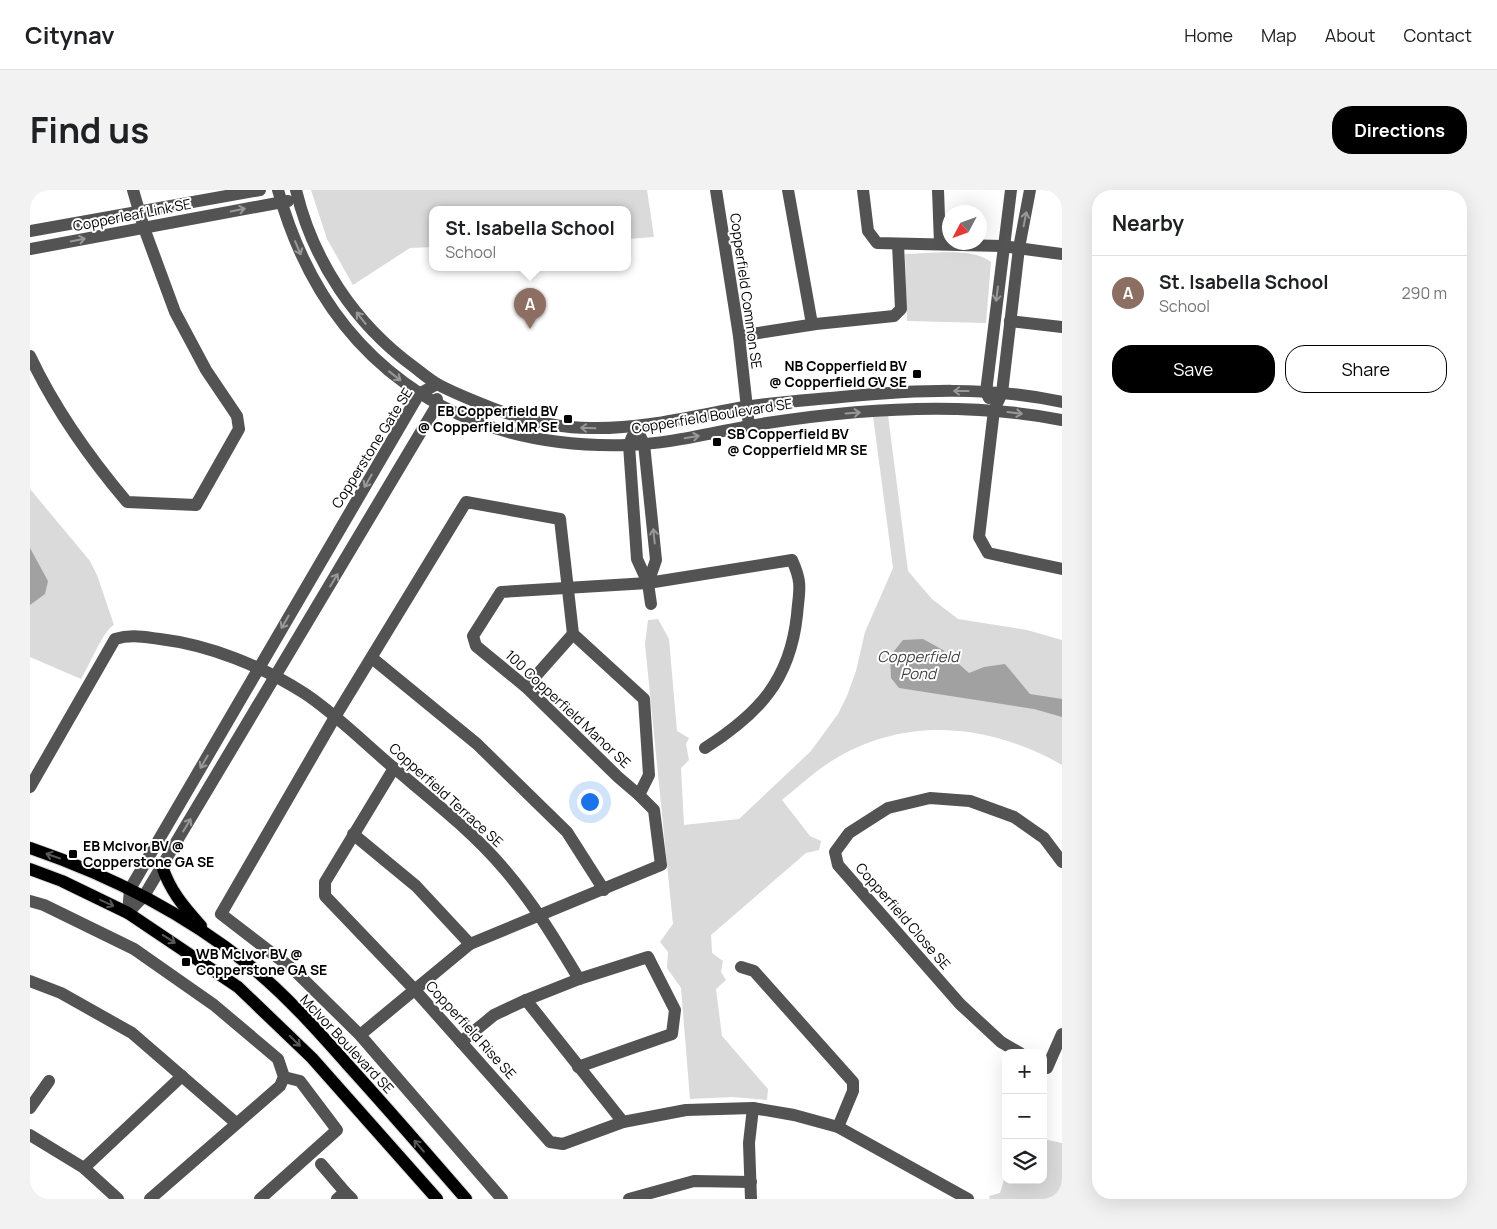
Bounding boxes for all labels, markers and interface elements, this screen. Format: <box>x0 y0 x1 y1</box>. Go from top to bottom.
text: Citynav <box>25 18 115 51</box>
text: Home <box>1184 23 1233 47</box>
text: Map <box>1261 23 1297 47</box>
text: About <box>1325 23 1375 47</box>
text: Contact <box>1403 23 1472 47</box>
text: Find us <box>30 106 149 154</box>
button: Directions <box>1332 106 1467 154</box>
street label: Copperleaf Link SE <box>71 194 193 235</box>
one-way arrow <box>229 205 245 215</box>
north arrow <box>942 205 987 250</box>
popup <box>429 206 631 271</box>
text: Nearby <box>1112 209 1184 237</box>
one-way arrow <box>1020 211 1030 227</box>
street label: Copperfield Common SE <box>726 212 767 370</box>
text: St. Isabella School <box>445 215 615 241</box>
one-way arrow <box>70 235 86 244</box>
one-way arrow <box>293 240 303 255</box>
text: School <box>445 241 496 263</box>
text: St. Isabella School <box>1159 269 1329 295</box>
text: A <box>1123 282 1133 304</box>
text: 290 m <box>1401 282 1447 304</box>
one-way arrow <box>992 286 1002 302</box>
pin: A <box>514 288 546 329</box>
text: School <box>1159 295 1210 317</box>
one-way arrow <box>355 312 366 325</box>
button: Save <box>1112 345 1275 393</box>
button: Share <box>1285 345 1447 393</box>
place label: NB Copperfield BV @ Copperfield GV SE <box>769 356 907 391</box>
marker: NB Copperfield BV @ Copperfield GV SE <box>911 368 923 380</box>
one-way arrow <box>389 370 402 381</box>
street label: Copperstone Gate SE <box>327 384 416 512</box>
one-way arrow <box>954 387 970 396</box>
street label: Copperfield Boulevard SE <box>630 393 794 438</box>
place label: EB Copperfield BV @ Copperfield MR SE <box>418 401 558 436</box>
one-way arrow <box>844 408 860 417</box>
one-way arrow <box>1006 408 1022 418</box>
marker: EB Copperfield BV @ Copperfield MR SE <box>562 413 574 425</box>
one-way arrow <box>580 423 596 433</box>
place label: SB Copperfield BV @ Copperfield MR SE <box>727 424 867 459</box>
one-way arrow <box>684 431 700 441</box>
marker: SB Copperfield BV @ Copperfield MR SE <box>711 436 723 448</box>
one-way arrow <box>362 474 372 488</box>
one-way arrow <box>649 528 659 544</box>
one-way arrow <box>329 574 339 588</box>
one-way arrow <box>280 614 290 628</box>
street label: 100 Copperfield Manor SE <box>502 645 635 772</box>
water label: Copperfield Pond <box>877 646 961 684</box>
street label: Copperfield Terrace SE <box>385 738 507 851</box>
one-way arrow <box>198 754 208 769</box>
your location <box>577 789 603 815</box>
one-way arrow <box>183 818 193 832</box>
place label: EB McIvor BV @ Copperstone GA SE <box>83 836 214 871</box>
marker: EB McIvor BV @ Copperstone GA SE <box>67 848 79 860</box>
one-way arrow <box>45 850 61 860</box>
street label: Copperfield Close SE <box>852 858 955 973</box>
one-way arrow <box>99 898 114 908</box>
one-way arrow <box>161 935 175 945</box>
place label: WB McIvor BV @ Copperstone GA SE <box>196 944 327 979</box>
marker: WB McIvor BV @ Copperstone GA SE <box>180 956 192 968</box>
street label: Copperfield Rise SE <box>422 976 521 1083</box>
street label: McIvor Boulevard SE <box>296 990 398 1097</box>
one-way arrow <box>289 1035 301 1047</box>
map controls <box>1002 1049 1047 1184</box>
button: + <box>1002 1049 1047 1094</box>
button: − <box>1002 1094 1047 1139</box>
one-way arrow <box>413 1139 425 1152</box>
button: layers <box>1002 1139 1047 1184</box>

